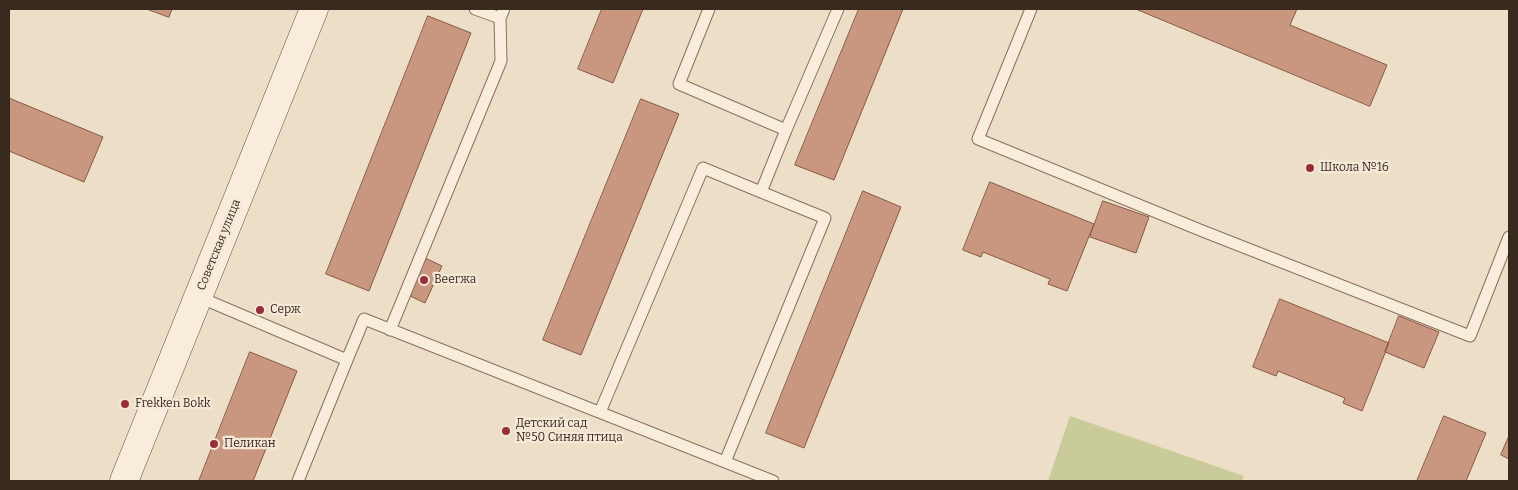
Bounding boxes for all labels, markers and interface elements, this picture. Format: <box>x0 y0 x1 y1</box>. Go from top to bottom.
place label: Школа №16 <box>1320 161 1389 175</box>
marker: Школа №16 <box>1304 162 1316 174</box>
street label: Советская улица <box>194 197 244 293</box>
place label: Beerжа <box>434 273 476 287</box>
marker: Beerжа <box>418 274 430 286</box>
place label: Серж <box>270 303 301 317</box>
marker: Серж <box>254 304 266 316</box>
place label: Frekken Bokk <box>135 397 211 411</box>
marker: Frekken Bokk <box>119 398 131 410</box>
place label: Детский сад №50 Синяя птица <box>516 417 623 445</box>
marker: Детский сад №50 Синяя птица <box>500 425 512 437</box>
place label: Пеликан <box>224 437 276 451</box>
marker: Пеликан <box>208 438 220 450</box>

